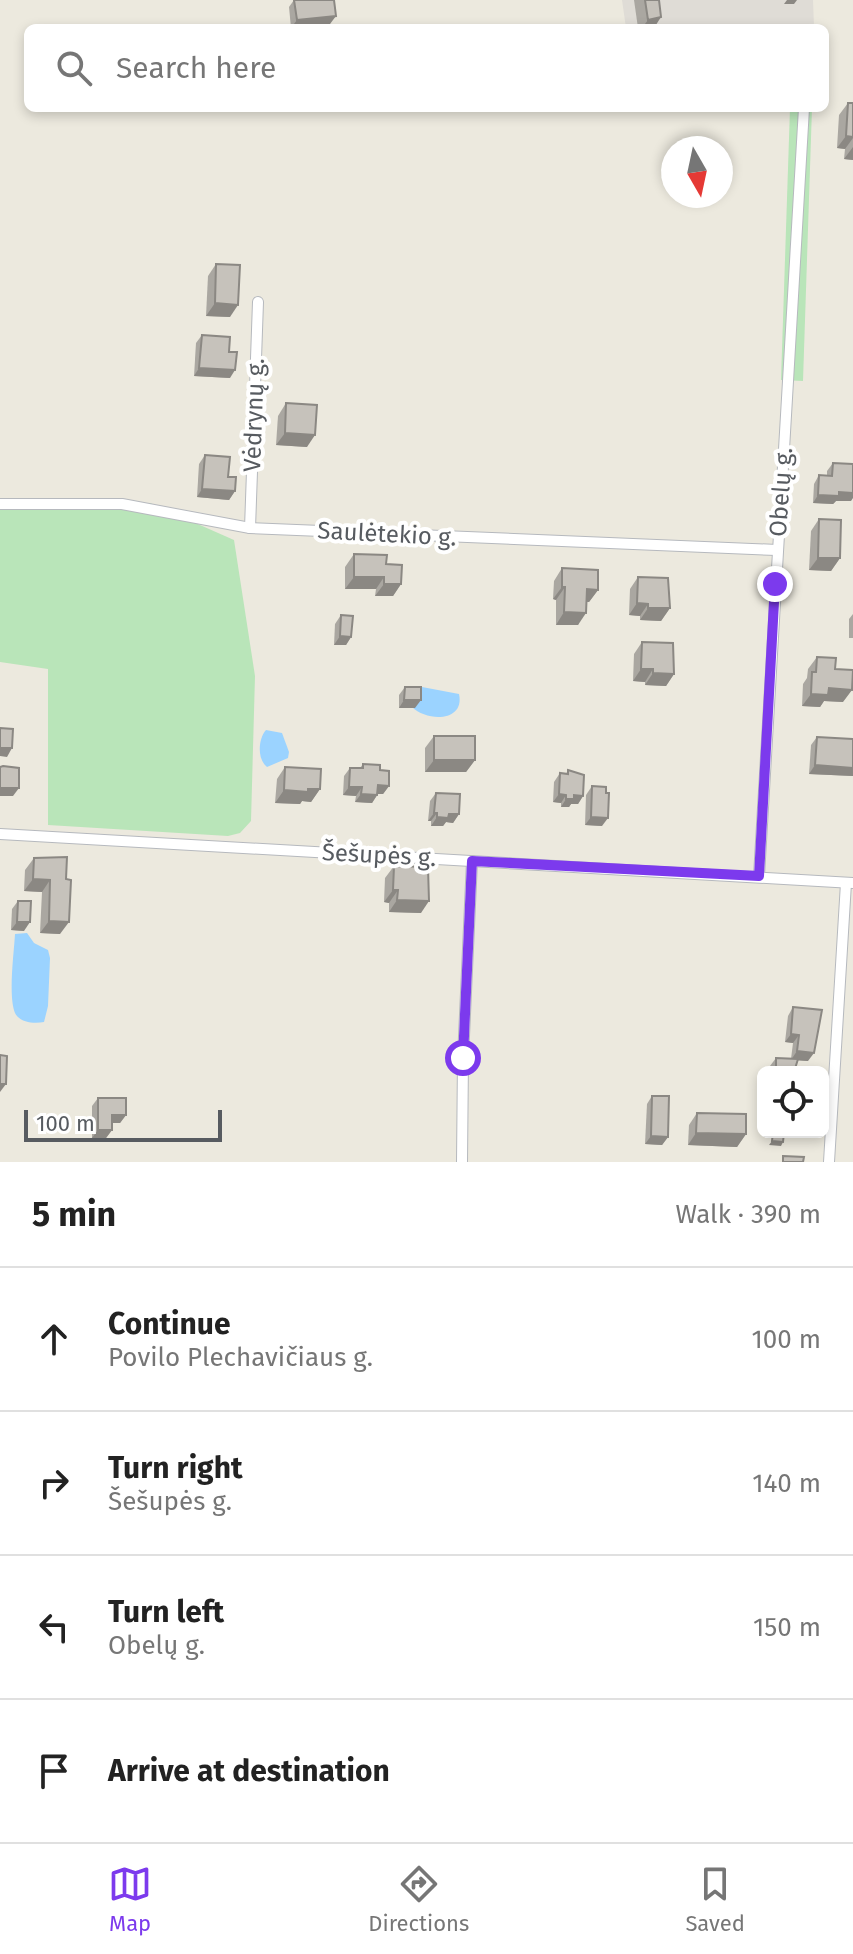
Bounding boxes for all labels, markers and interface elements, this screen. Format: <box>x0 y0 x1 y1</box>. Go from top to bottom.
search box <box>24 24 829 112</box>
icon: search <box>52 46 96 90</box>
text: Search here <box>116 50 276 86</box>
north arrow <box>661 136 733 208</box>
street label: Vėdrynų g. <box>238 358 270 472</box>
street label: Obelų g. <box>764 446 798 538</box>
street label: Saulėtekio g. <box>317 516 457 552</box>
route end <box>757 566 793 602</box>
street label: Šešupės g. <box>321 837 437 872</box>
route start <box>445 1040 481 1076</box>
map controls <box>757 1066 829 1138</box>
button: locate <box>757 1066 829 1138</box>
scale bar <box>24 1106 222 1142</box>
text: 100 m <box>36 1110 95 1137</box>
text: 5 min <box>32 1194 116 1235</box>
text: Walk · 390 m <box>675 1199 821 1230</box>
text: Continue <box>108 1306 231 1342</box>
icon: ahead <box>32 1317 76 1361</box>
text: 100 m <box>752 1324 821 1355</box>
text: Povilo Plechavičiaus g. <box>108 1342 373 1373</box>
text: Turn right <box>108 1450 243 1486</box>
icon: right <box>32 1461 76 1505</box>
text: 140 m <box>752 1468 821 1499</box>
text: Šešupės g. <box>108 1486 232 1517</box>
text: Turn left <box>108 1594 224 1630</box>
icon: left <box>32 1605 76 1649</box>
text: 150 m <box>753 1612 821 1643</box>
text: Obelų g. <box>108 1630 205 1661</box>
icon: arrive <box>32 1749 76 1793</box>
text: Arrive at destination <box>108 1753 390 1789</box>
tab: Map <box>108 1862 152 1937</box>
tab: Directions <box>368 1862 469 1937</box>
tab: Saved <box>685 1862 745 1937</box>

